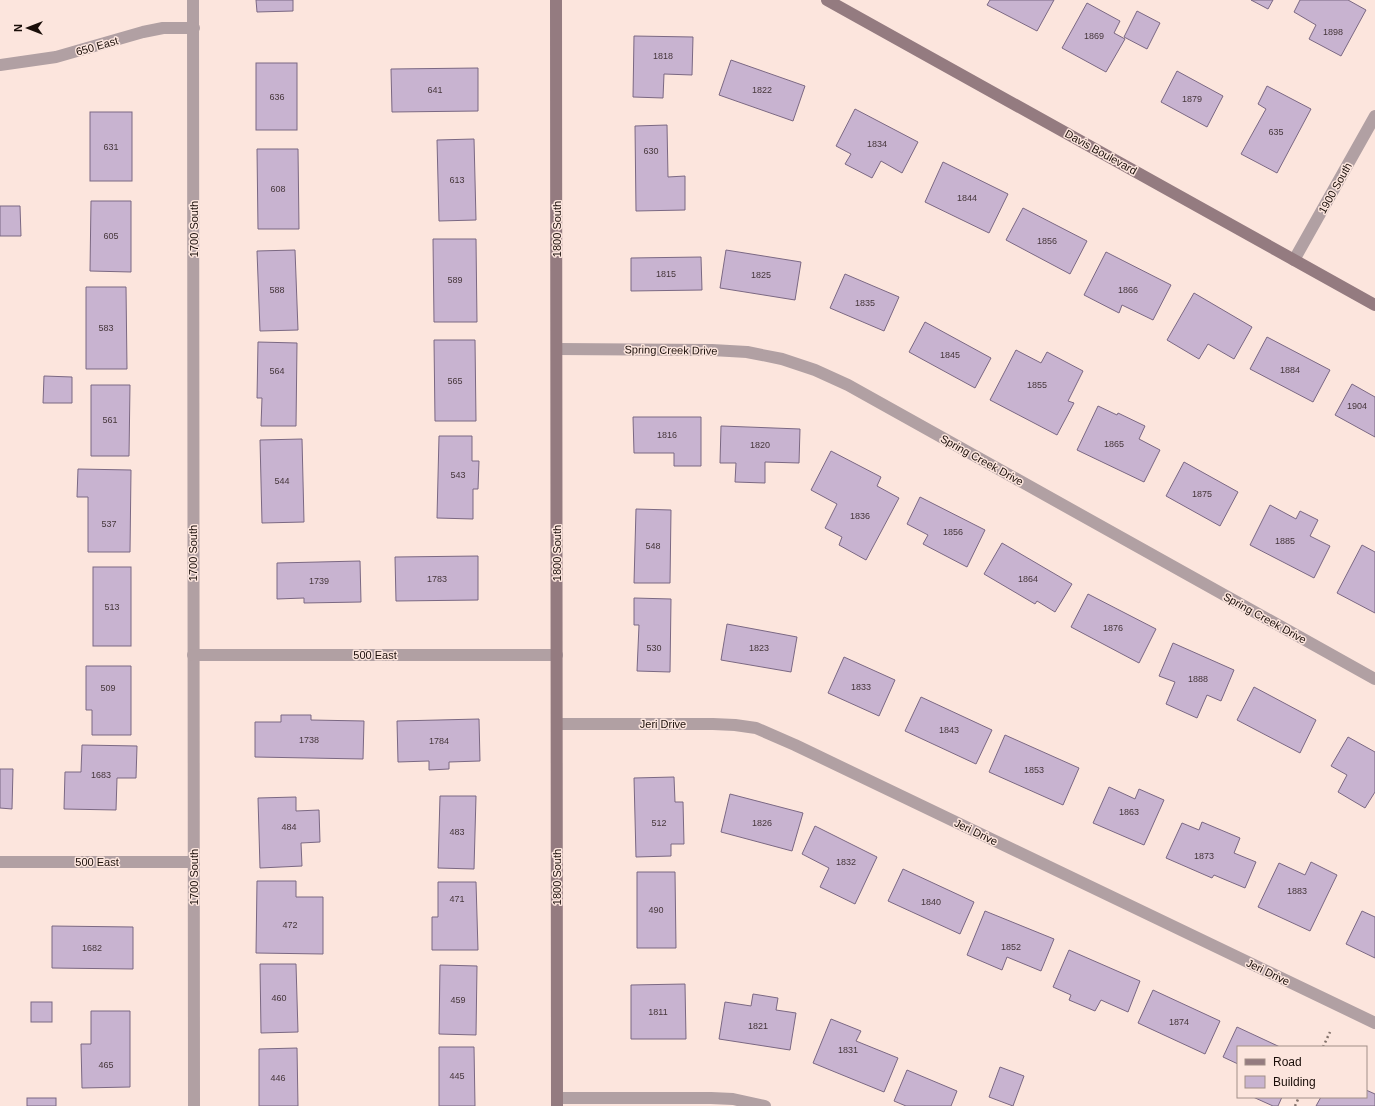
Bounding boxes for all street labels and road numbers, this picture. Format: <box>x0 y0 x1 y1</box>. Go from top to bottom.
street label: 650 East <box>74 34 120 58</box>
street label: Davis Boulevard <box>1063 127 1139 177</box>
street label: 1900 South <box>1316 160 1354 216</box>
street label: 1700 South <box>188 201 200 257</box>
street label: 1800 South <box>551 201 563 257</box>
street label: Spring Creek Drive <box>624 343 718 357</box>
street label: Spring Creek Drive <box>938 432 1026 488</box>
street label: 1700 South <box>187 525 199 581</box>
street label: 1800 South <box>551 525 563 581</box>
street label: Spring Creek Drive <box>1221 590 1309 646</box>
street label: 500 East <box>353 649 397 661</box>
street label: Jeri Drive <box>640 718 686 730</box>
street label: Jeri Drive <box>952 816 1000 848</box>
street label: 1700 South <box>188 849 200 905</box>
street label: 1800 South <box>551 849 563 905</box>
street label: 500 East <box>75 856 119 868</box>
street label: Jeri Drive <box>1244 956 1292 988</box>

